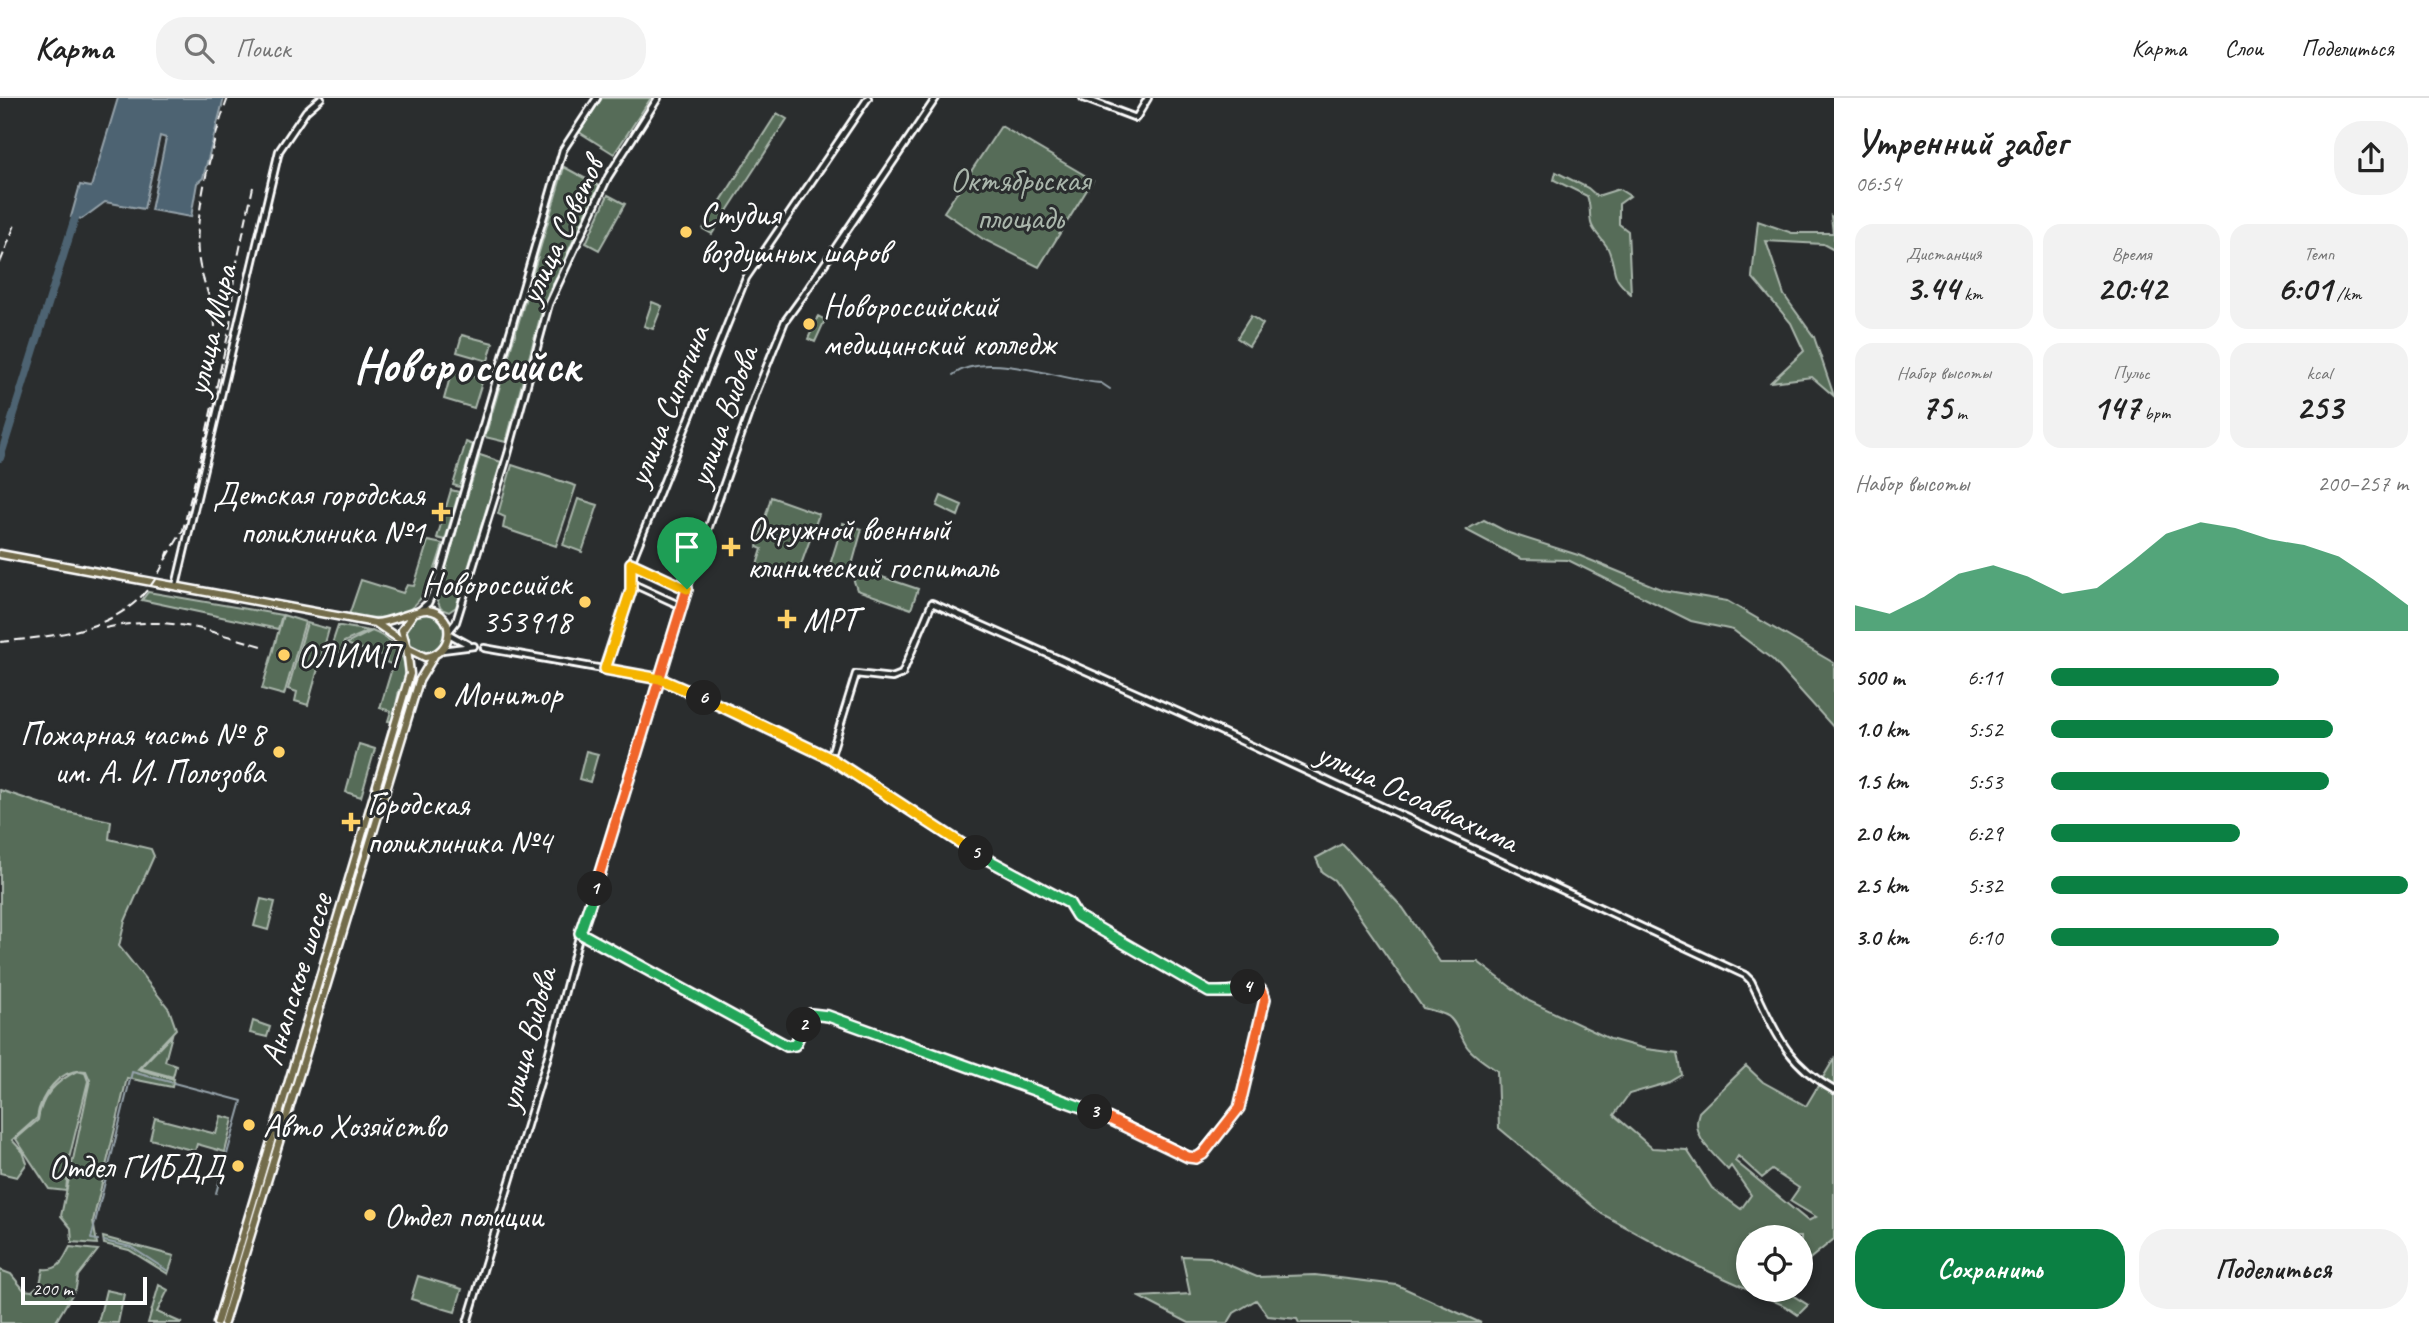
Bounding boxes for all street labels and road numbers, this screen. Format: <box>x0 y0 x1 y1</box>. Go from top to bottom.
street label: улица Советов <box>508 145 615 312</box>
street label: улица Мира <box>175 259 247 402</box>
street label: улица Сипягина <box>616 316 720 494</box>
street label: улица Видова <box>677 338 769 494</box>
street label: улица Осоавиахима <box>1308 731 1527 863</box>
street label: Анапское шоссе <box>250 886 343 1070</box>
street label: улица Видова <box>487 961 567 1117</box>

